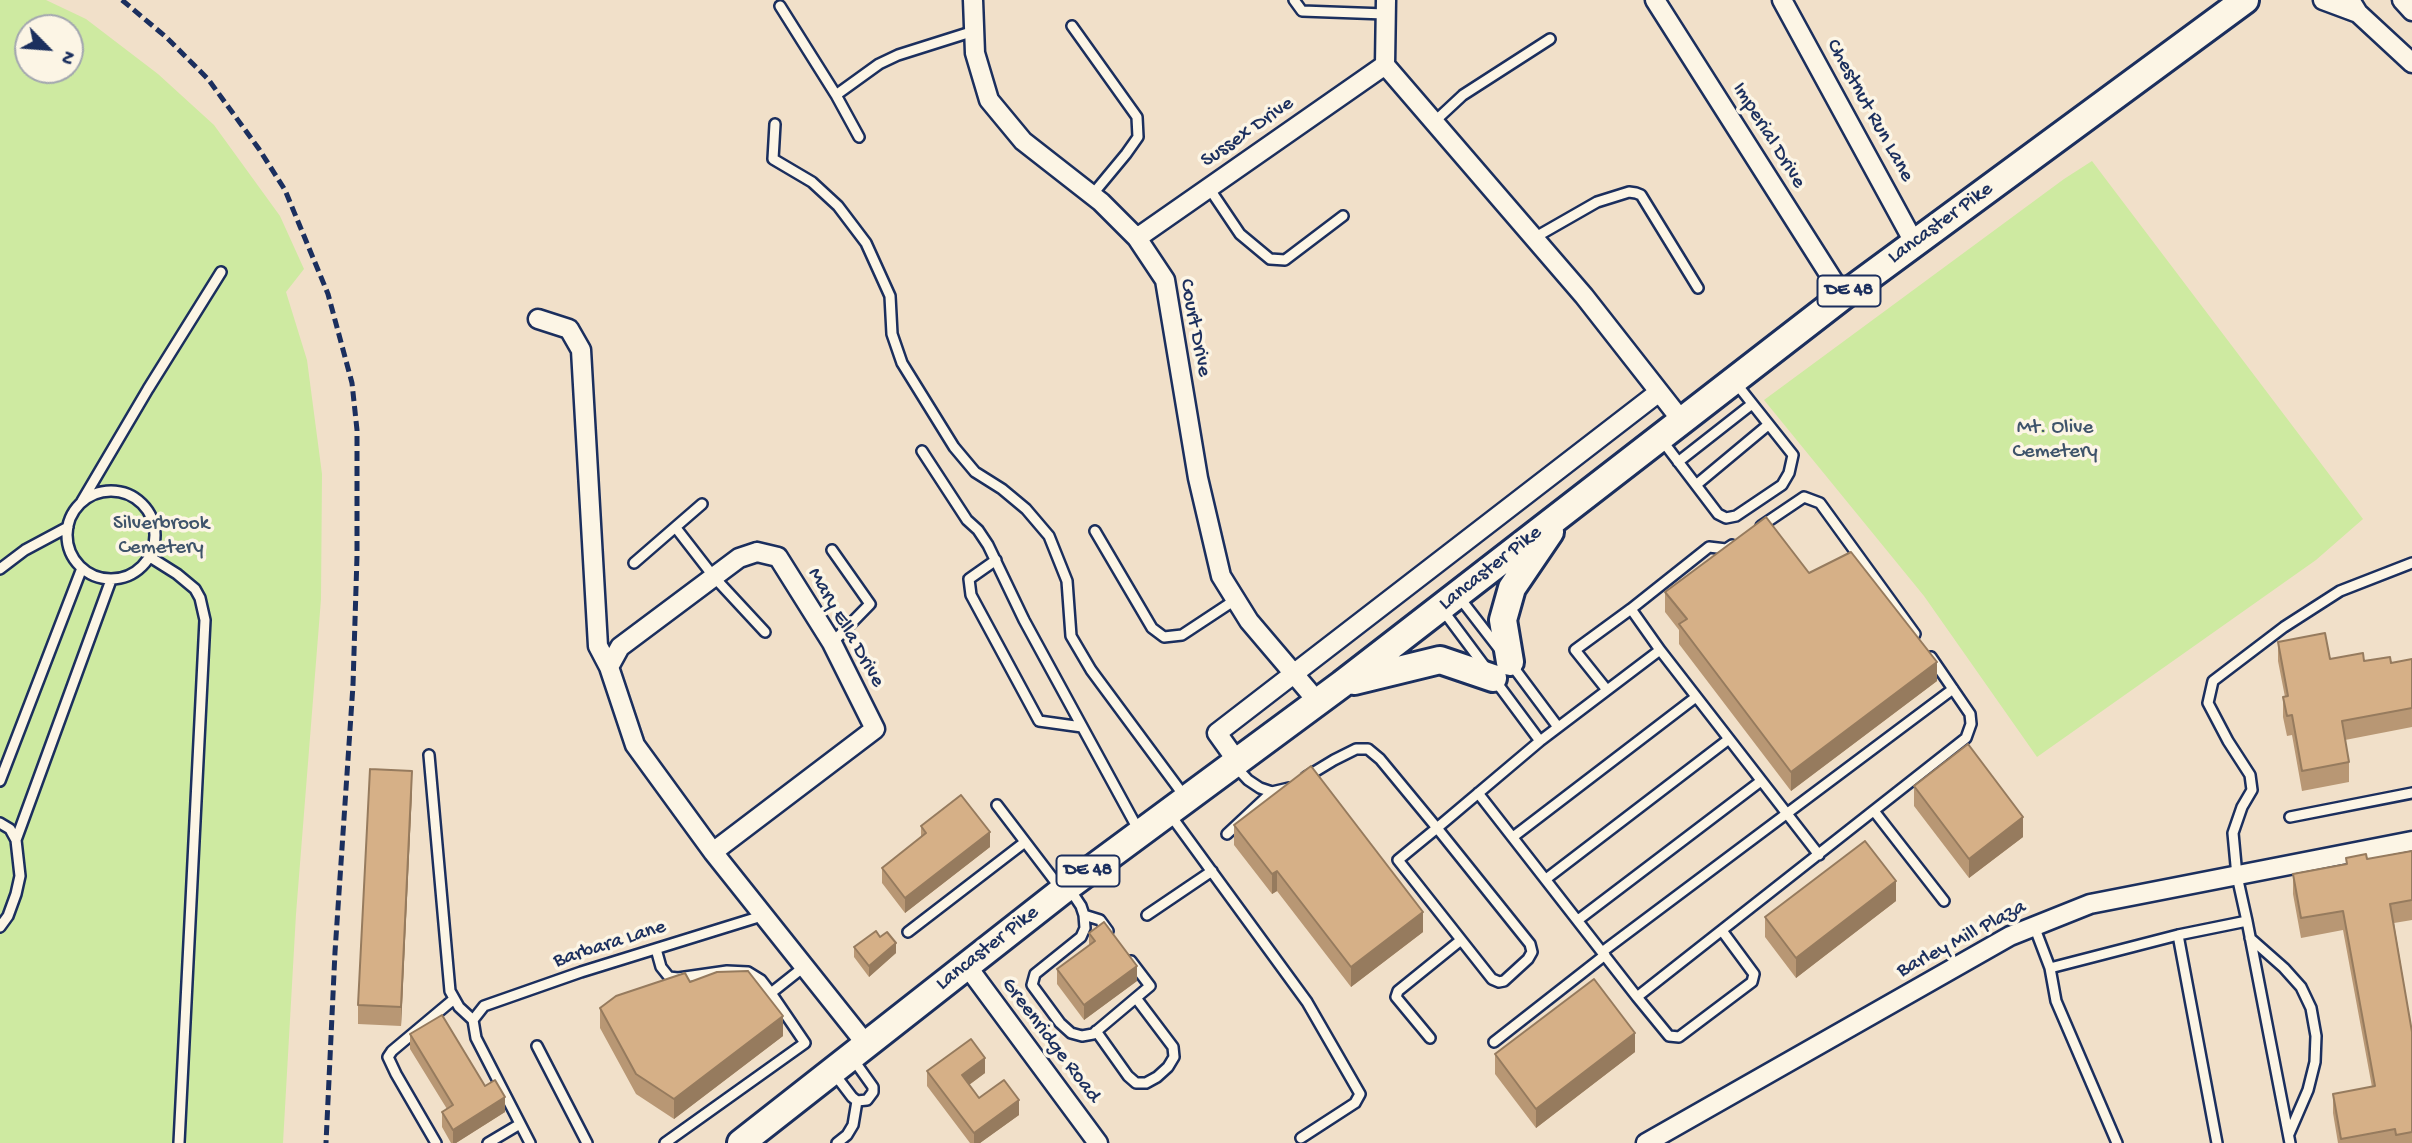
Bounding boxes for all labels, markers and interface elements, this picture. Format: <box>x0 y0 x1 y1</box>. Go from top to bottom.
north arrow <box>14 14 84 84</box>
street label: Chestnut Run Lane <box>1819 35 1919 187</box>
text: N <box>54 47 80 68</box>
street label: Imperial Drive <box>1725 78 1811 194</box>
street label: Sussex Drive <box>1197 92 1299 174</box>
street label: Lancaster Pike <box>1883 177 1999 271</box>
road number: DE 48 <box>1818 276 1881 306</box>
street label: Court Drive <box>1172 277 1216 379</box>
park label: Mt. Olive Cemetery <box>2012 416 2098 466</box>
park label: Silverbrook Cemetery <box>113 512 209 562</box>
street label: Lancaster Pike <box>1434 521 1548 617</box>
street label: Mary Ella Drive <box>801 564 889 692</box>
road number: DE 48 <box>1056 856 1120 886</box>
street label: Barley Mill Plaza <box>1893 895 2031 985</box>
street label: Lancaster Pike <box>931 901 1045 997</box>
street label: Barbara Lane <box>551 915 669 975</box>
street label: Greenridge Road <box>995 973 1105 1109</box>

